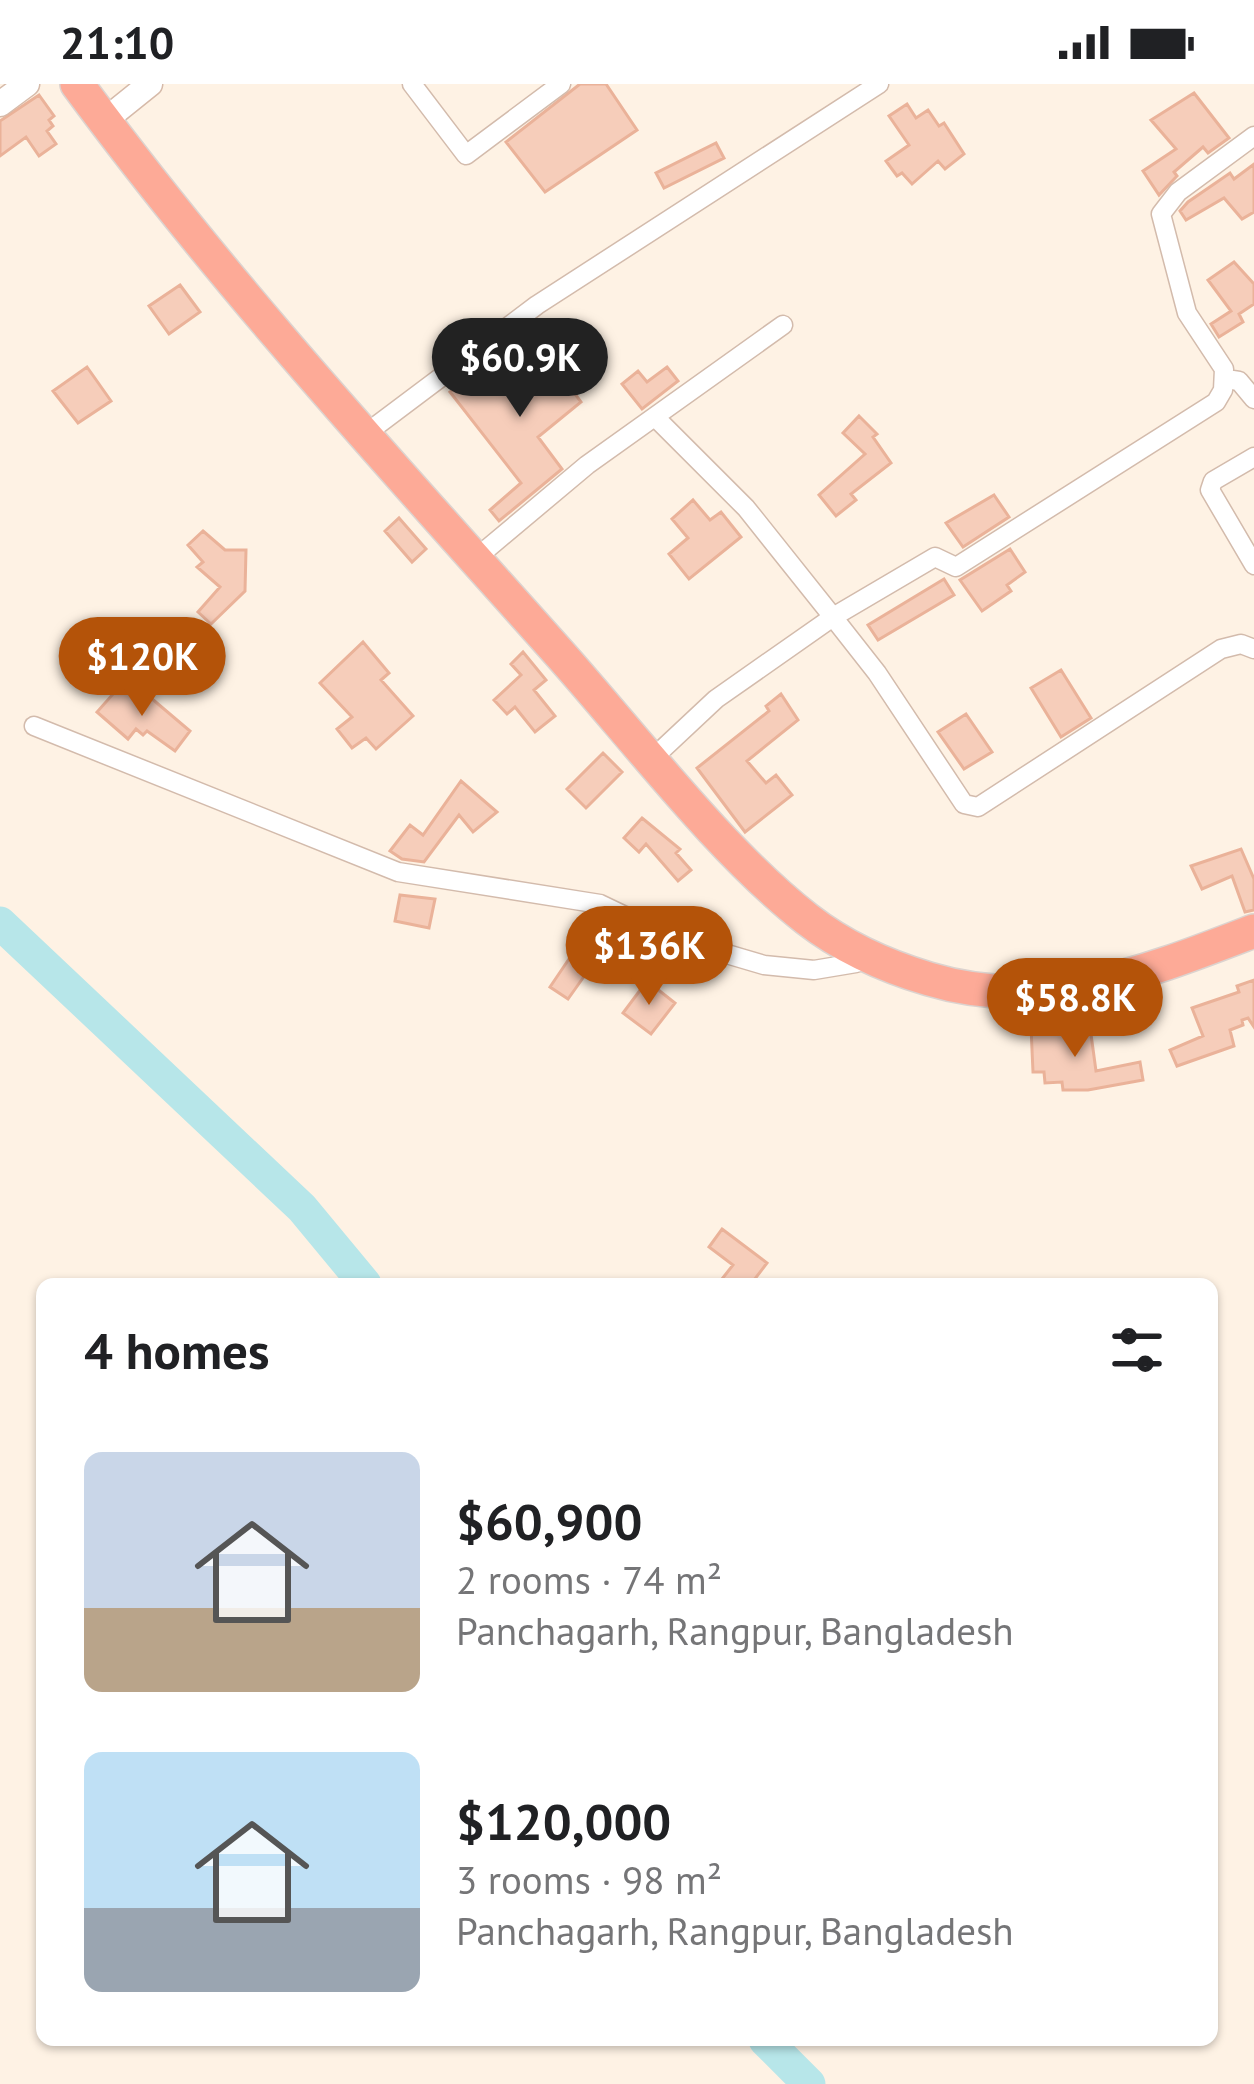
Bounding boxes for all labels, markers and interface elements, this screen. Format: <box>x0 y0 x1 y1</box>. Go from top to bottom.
text: 21:10 <box>60 13 174 71</box>
pin: $60.9K <box>422 318 618 420</box>
text: $60.9K <box>459 331 581 382</box>
pin: $120K <box>58 617 226 719</box>
text: $120K <box>86 630 198 681</box>
pin: $136K <box>565 906 733 1008</box>
text: $136K <box>593 919 705 970</box>
pin: $58.8K <box>977 958 1173 1060</box>
text: $58.8K <box>1014 971 1136 1022</box>
text: 4 homes <box>84 1317 270 1383</box>
icon: filters <box>1104 1317 1170 1383</box>
text: $60,900 <box>456 1488 642 1554</box>
icon: home <box>180 1500 324 1644</box>
text: 2 rooms · 74 m² <box>456 1554 722 1605</box>
text: Panchagarh, Rangpur, Bangladesh <box>456 1605 1014 1656</box>
text: $120,000 <box>456 1788 671 1854</box>
icon: home <box>180 1800 324 1944</box>
text: 3 rooms · 98 m² <box>456 1854 722 1905</box>
text: Panchagarh, Rangpur, Bangladesh <box>456 1905 1014 1956</box>

